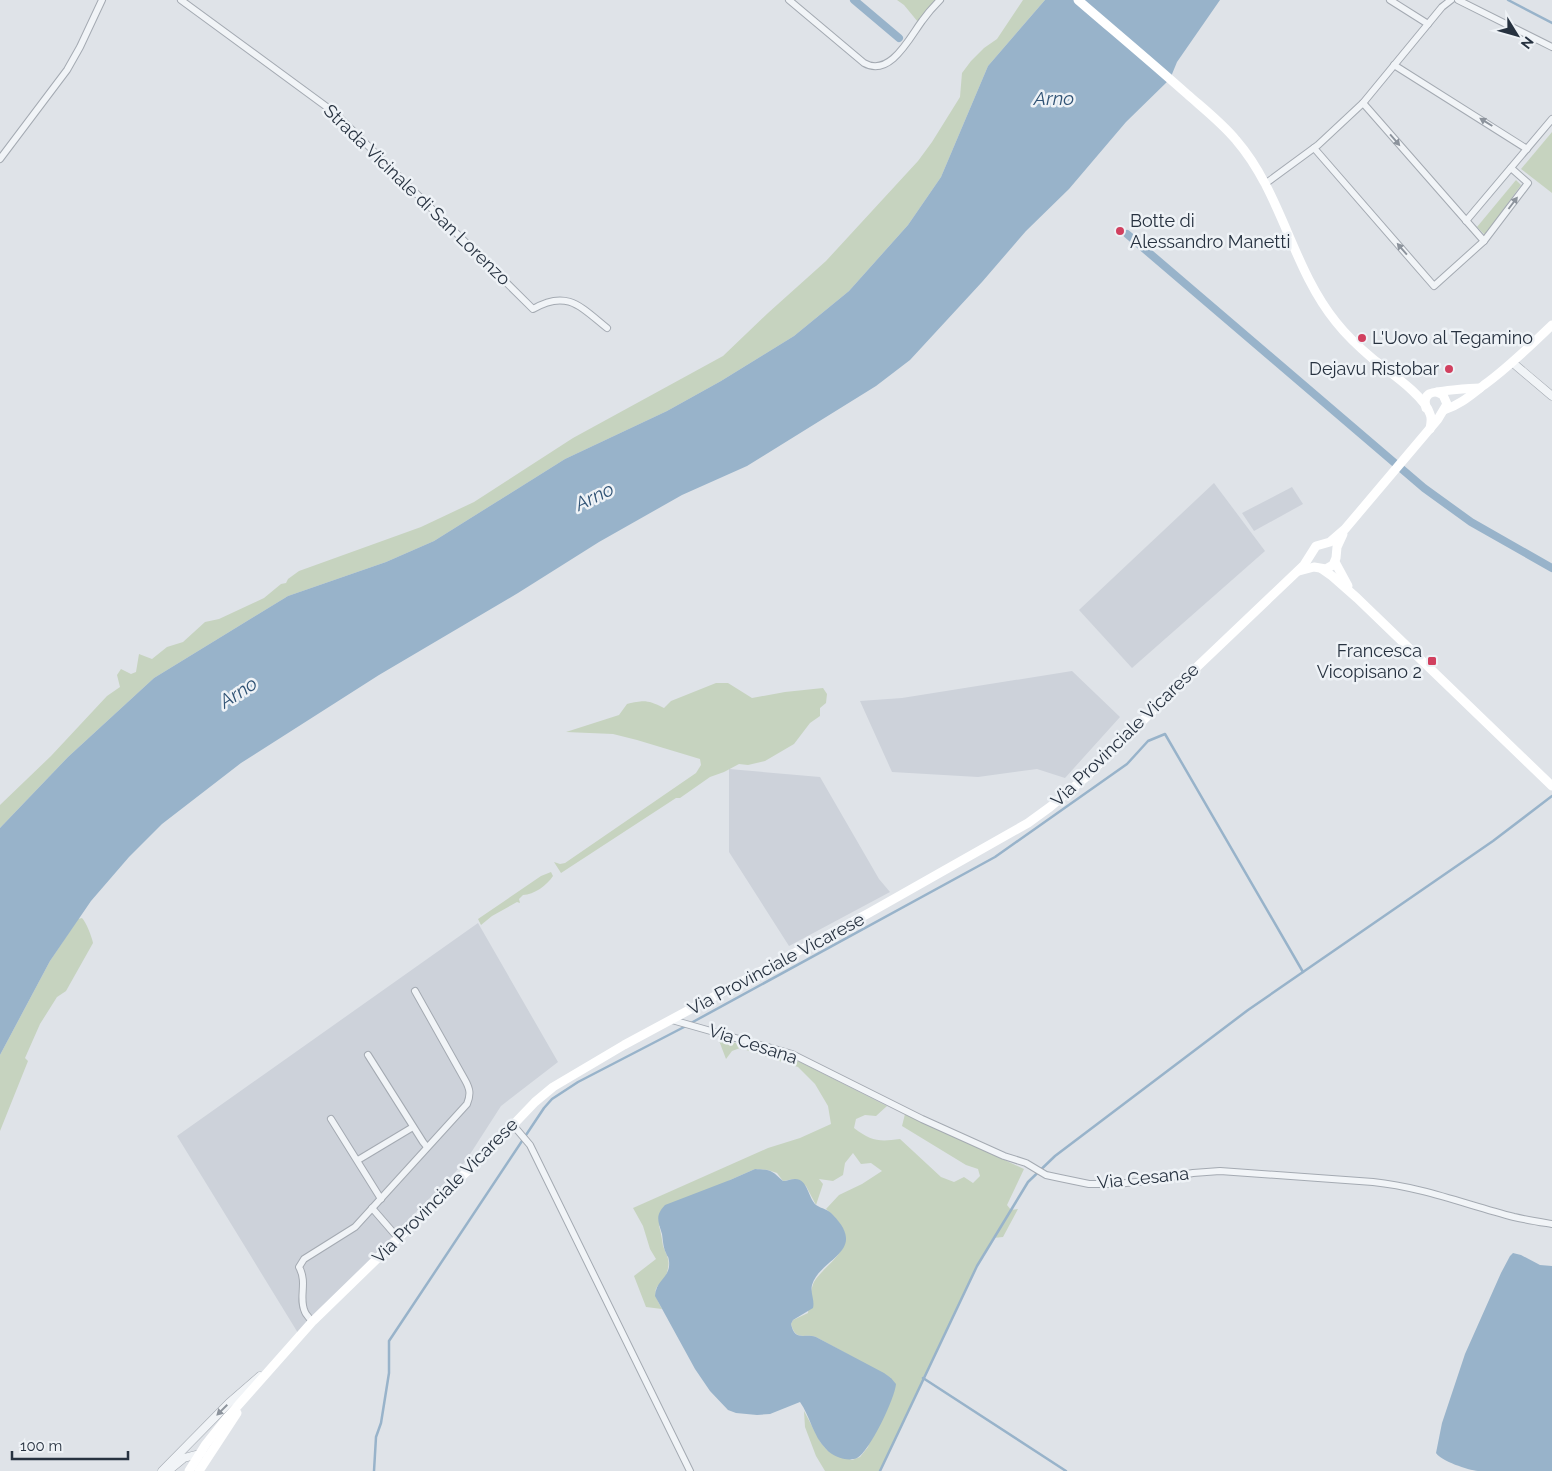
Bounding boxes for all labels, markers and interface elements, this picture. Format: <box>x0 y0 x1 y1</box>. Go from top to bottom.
north arrow <box>1492 10 1542 60</box>
text: N <box>1518 34 1537 52</box>
water label: Arno <box>1033 87 1074 109</box>
street label: Strada Vicinale di San Lorenzo <box>320 100 515 290</box>
one-way arrow <box>1479 118 1493 127</box>
one-way arrow <box>1389 133 1401 145</box>
one-way arrow <box>1508 196 1518 210</box>
place label: Botte di Alessandro Manetti <box>1130 210 1290 252</box>
marker: Botte di Alessandro Manetti <box>1114 225 1126 237</box>
one-way arrow <box>1396 244 1408 256</box>
place label: L'Uovo al Tegamino <box>1372 327 1533 348</box>
marker: L'Uovo al Tegamino <box>1356 332 1368 344</box>
place label: Dejavu Ristobar <box>1309 358 1440 379</box>
marker: Dejavu Ristobar <box>1443 363 1455 375</box>
water label: Arno <box>570 477 617 515</box>
place label: Francesca Vicopisano 2 <box>1317 640 1422 682</box>
marker: Francesca Vicopisano 2 <box>1426 655 1438 667</box>
street label: Via Provinciale Vicarese <box>1047 658 1203 811</box>
water label: Arno <box>214 672 261 713</box>
street label: Via Provinciale Vicarese <box>684 908 868 1019</box>
street label: Via Cesana <box>706 1019 800 1068</box>
street label: Via Provinciale Vicarese <box>368 1113 522 1268</box>
street label: Via Cesana <box>1096 1162 1190 1193</box>
one-way arrow <box>216 1404 228 1416</box>
scale bar <box>12 1428 129 1460</box>
text: 100 m <box>20 1437 62 1455</box>

